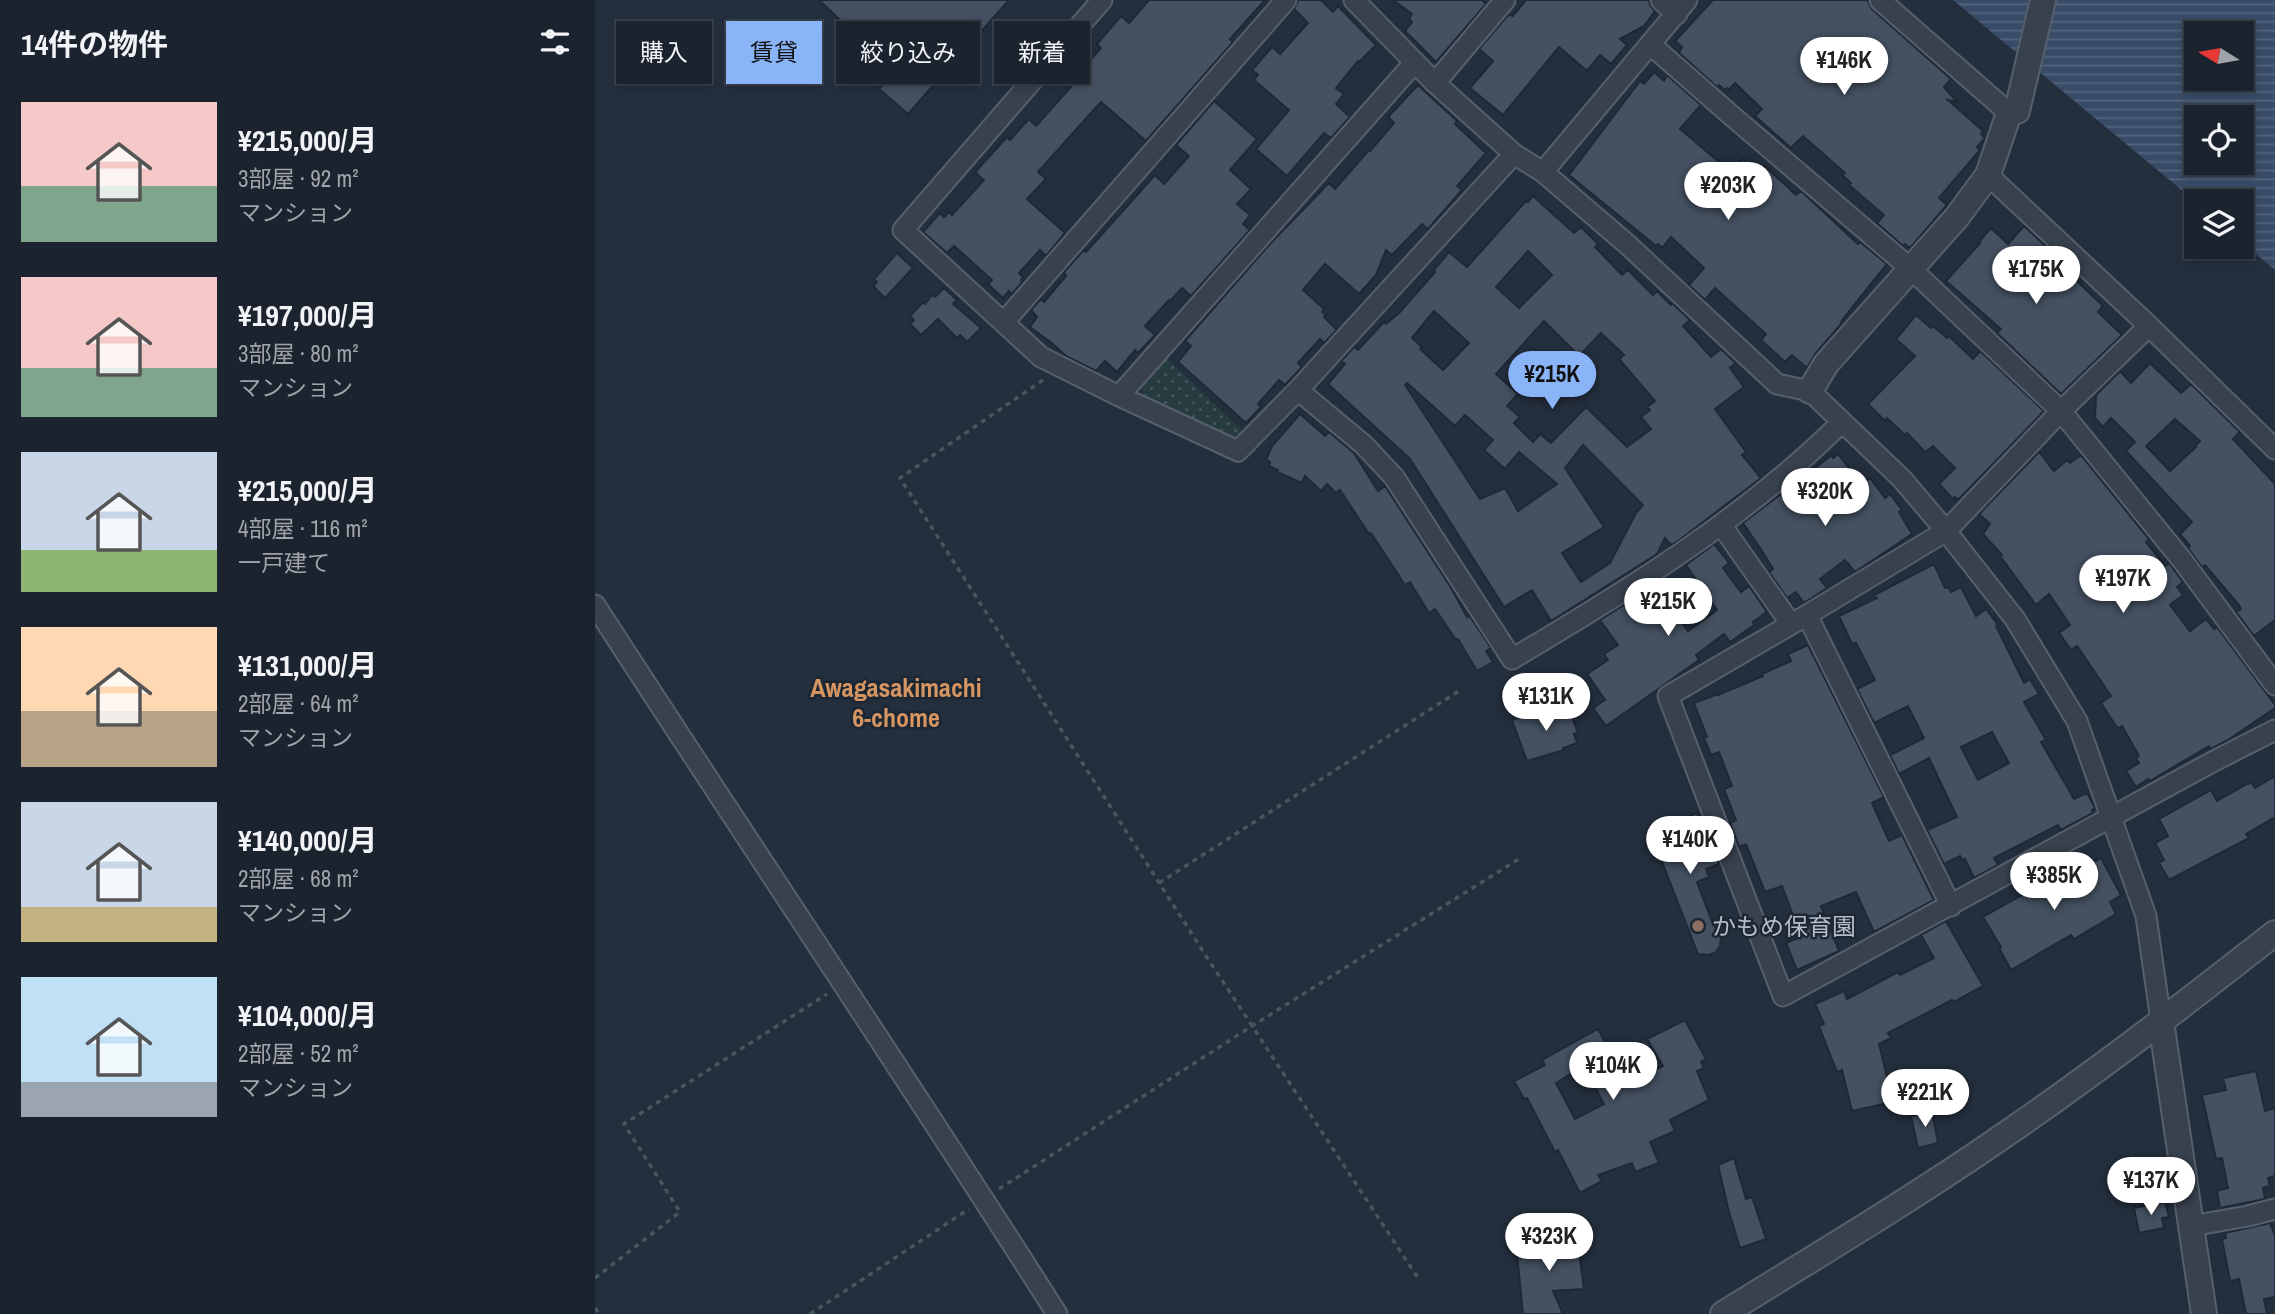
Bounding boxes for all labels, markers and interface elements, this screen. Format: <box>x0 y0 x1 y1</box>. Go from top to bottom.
chip: 購入 <box>616 21 712 84</box>
chip: 賃貸 <box>726 21 822 84</box>
chip: 絞り込み <box>836 21 980 84</box>
chip: 新着 <box>994 21 1090 84</box>
north arrow <box>2184 21 2254 91</box>
map controls <box>2184 21 2254 259</box>
icon: filters <box>536 23 574 61</box>
text: 14件の物件 <box>21 24 168 64</box>
pin: ¥146K <box>1795 38 1893 97</box>
text: ¥146K <box>1816 44 1872 75</box>
button: locate <box>2184 105 2254 175</box>
text: ¥215,000/月 <box>238 120 377 160</box>
icon: home <box>77 130 161 214</box>
pin: ¥203K <box>1679 162 1777 222</box>
text: 3部屋 · 92 m² <box>238 163 358 194</box>
text: ¥203K <box>1700 169 1756 200</box>
button: layers <box>2184 189 2254 259</box>
text: マンション <box>238 197 353 228</box>
pin: ¥175K <box>1987 246 2085 306</box>
text: ¥175K <box>2008 253 2064 284</box>
text: ¥197,000/月 <box>238 295 377 335</box>
icon: home <box>77 305 161 389</box>
text: 3部屋 · 80 m² <box>238 338 358 369</box>
pin: ¥215K <box>1503 352 1601 411</box>
text: ¥215K <box>1524 358 1580 389</box>
text: マンション <box>238 372 353 403</box>
pin: ¥320K <box>1776 468 1874 528</box>
text: ¥215,000/月 <box>238 470 377 510</box>
text: ¥320K <box>1797 475 1853 506</box>
icon: home <box>77 480 161 564</box>
text: 4部屋 · 116 m² <box>238 513 368 544</box>
text: 一戸建て <box>238 547 330 578</box>
pin: ¥197K <box>2074 556 2172 615</box>
text: ¥197K <box>2095 562 2151 593</box>
pin: ¥215K <box>1619 578 1717 638</box>
text: ¥215K <box>1640 585 1696 616</box>
text: ¥131,000/月 <box>238 645 377 685</box>
icon: home <box>77 655 161 739</box>
district label: Awagasakimachi 6-chome <box>810 670 982 735</box>
pin: ¥131K <box>1497 674 1595 733</box>
text: ¥131K <box>1518 680 1574 711</box>
text: 2部屋 · 64 m² <box>238 688 358 719</box>
text: マンション <box>238 722 353 753</box>
pin: ¥140K <box>1641 816 1739 876</box>
text: ¥140,000/月 <box>238 820 377 860</box>
text: ¥140K <box>1662 823 1718 854</box>
icon: home <box>77 830 161 914</box>
pin: ¥385K <box>2005 852 2103 912</box>
text: ¥385K <box>2026 859 2082 890</box>
text: 2部屋 · 68 m² <box>238 863 358 894</box>
text: マンション <box>238 897 353 928</box>
place label: かもめ保育園 <box>1712 910 1856 942</box>
marker: かもめ保育園 <box>1690 918 1706 934</box>
text: ¥104,000/月 <box>238 995 377 1035</box>
icon: home <box>77 1005 161 1089</box>
text: 2部屋 · 52 m² <box>238 1038 358 1069</box>
pin: ¥104K <box>1564 1042 1662 1102</box>
text: ¥104K <box>1585 1049 1641 1080</box>
pin: ¥221K <box>1876 1070 1974 1129</box>
text: マンション <box>238 1072 353 1103</box>
text: ¥221K <box>1897 1076 1953 1107</box>
pin: ¥137K <box>2102 1158 2200 1217</box>
text: ¥137K <box>2123 1164 2179 1195</box>
pin: ¥323K <box>1500 1214 1598 1273</box>
text: ¥323K <box>1521 1220 1577 1251</box>

